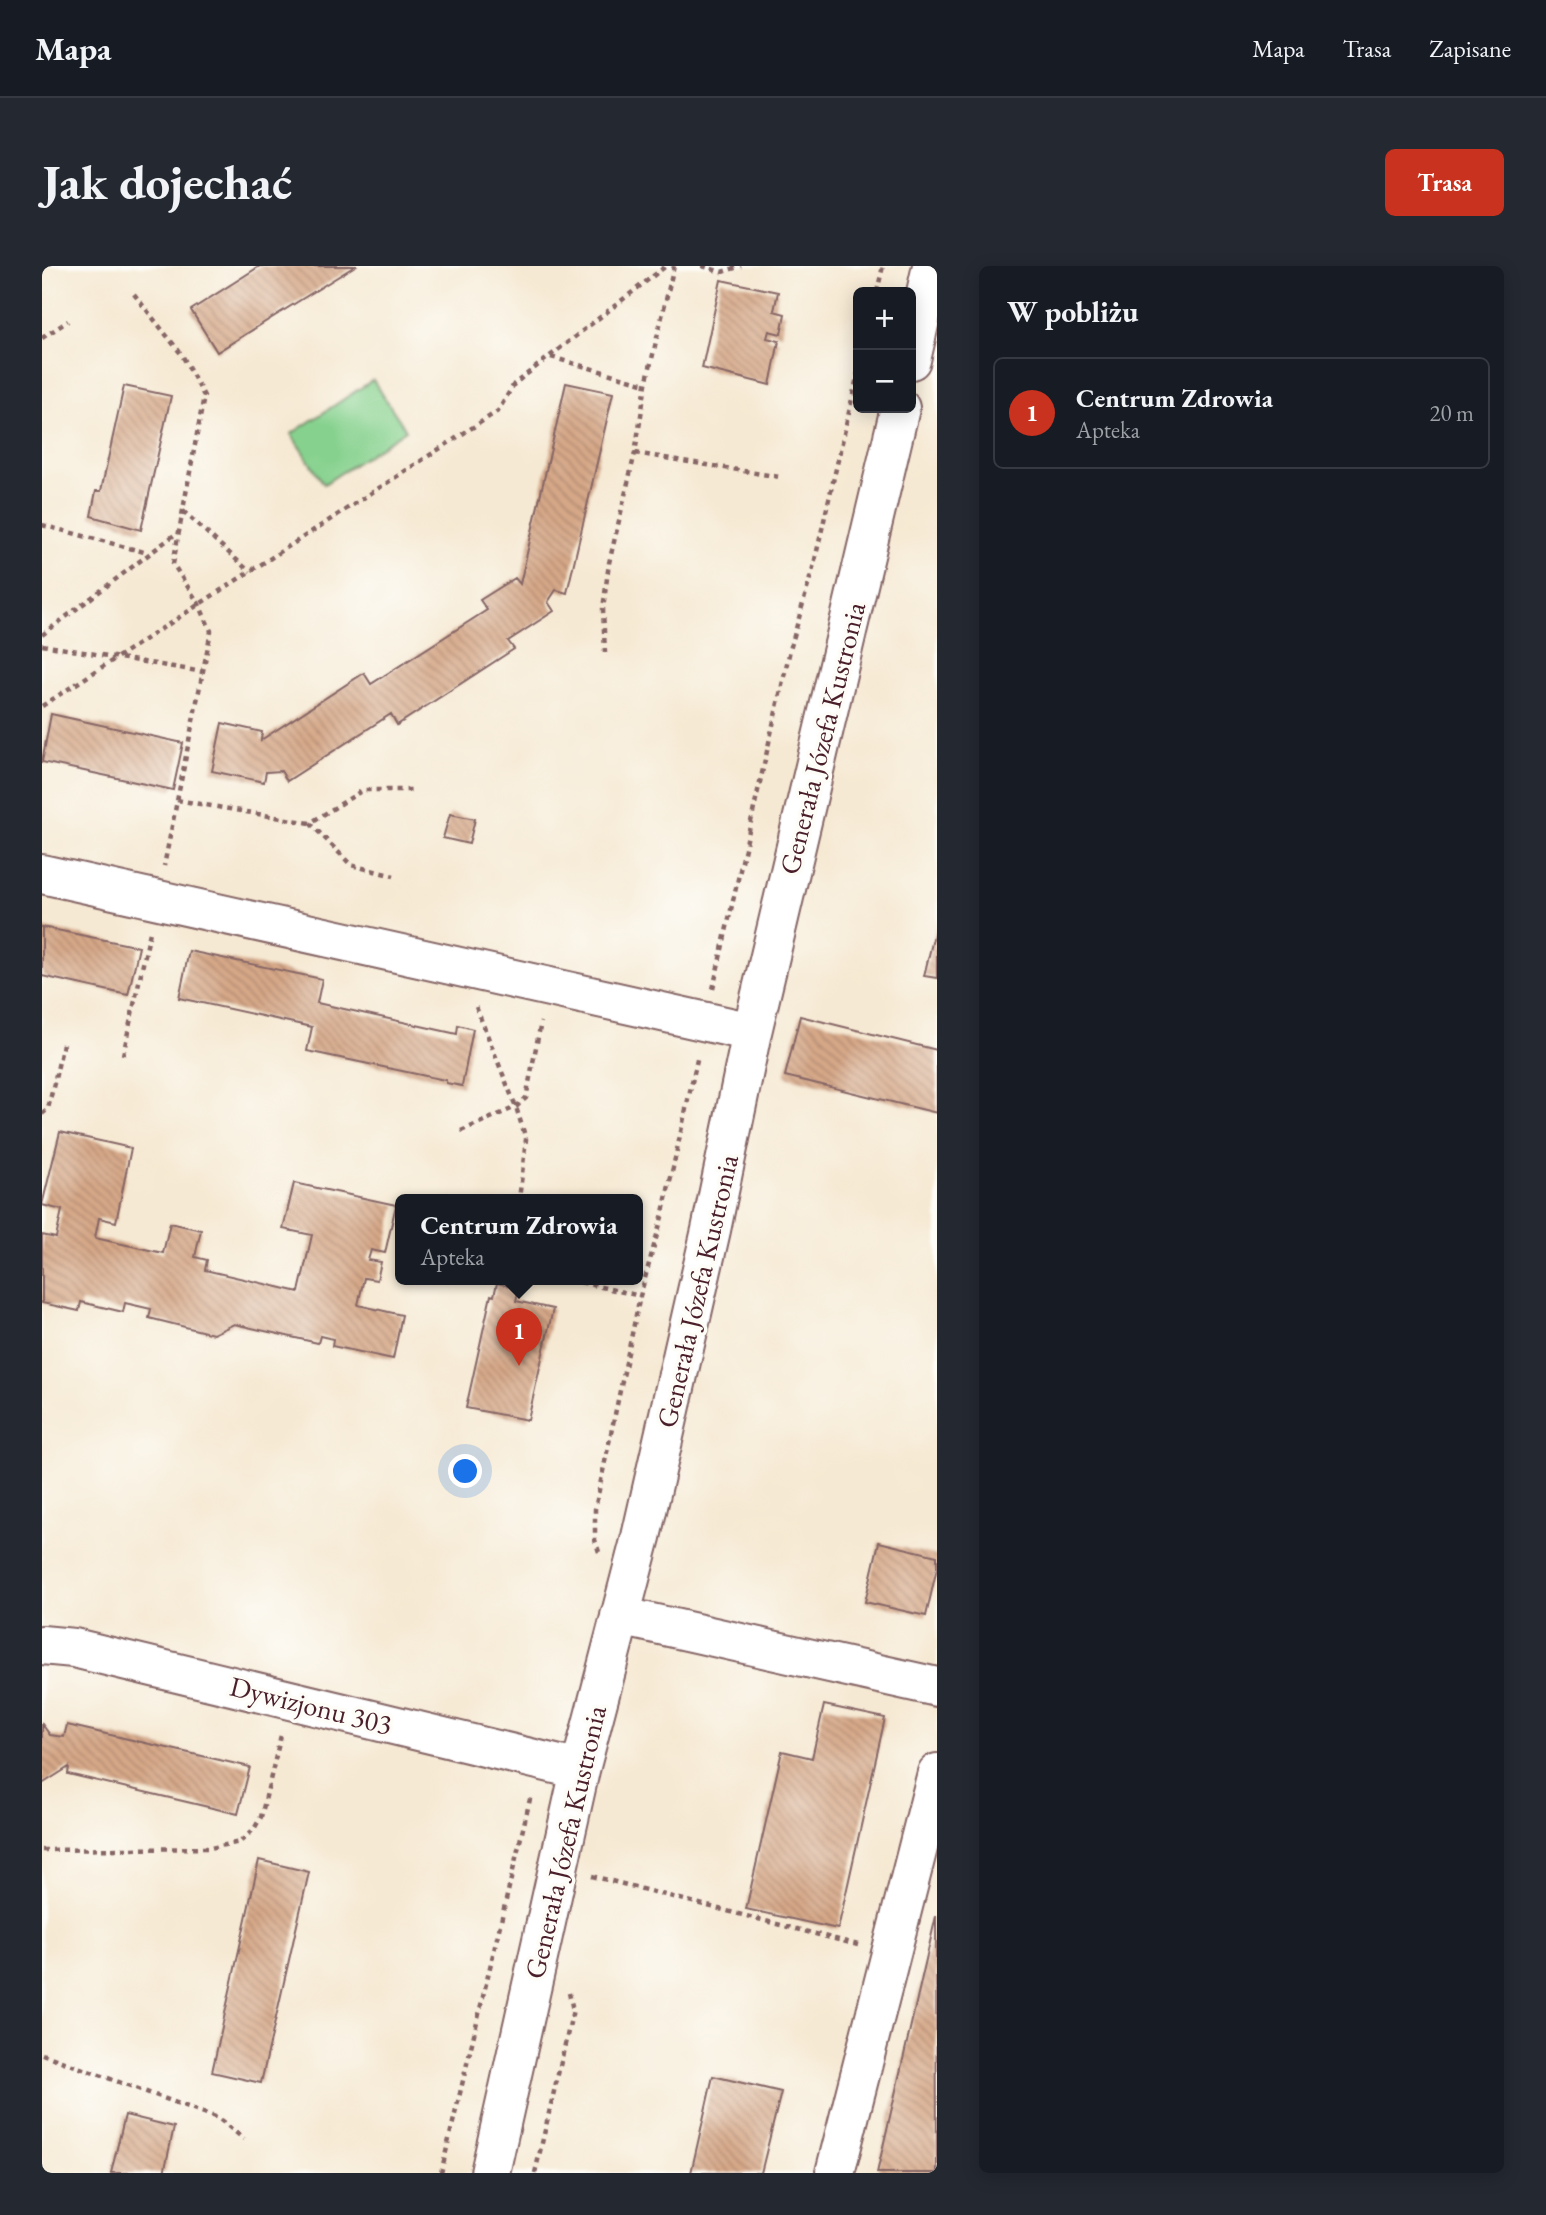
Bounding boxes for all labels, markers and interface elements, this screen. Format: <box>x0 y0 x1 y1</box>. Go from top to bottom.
text: Mapa <box>35 27 112 70</box>
text: Mapa <box>1252 33 1305 64</box>
text: Trasa <box>1343 33 1391 64</box>
text: Zapisane <box>1429 33 1511 64</box>
button: Trasa <box>1385 149 1504 216</box>
text: Jak dojechać <box>42 150 292 214</box>
map controls <box>853 287 916 413</box>
button: + <box>853 287 916 350</box>
text: W pobliżu <box>1007 292 1138 331</box>
button: − <box>853 350 916 413</box>
text: Centrum Zdrowia <box>1076 381 1273 415</box>
text: 1 <box>1026 398 1038 428</box>
text: 20 m <box>1429 398 1474 428</box>
text: Apteka <box>1076 415 1140 445</box>
street label: Generała Józefa Kustronia <box>771 597 873 878</box>
street label: Generała Józefa Kustronia <box>648 1150 746 1431</box>
popup <box>395 1194 643 1285</box>
text: Centrum Zdrowia <box>420 1208 618 1242</box>
text: Apteka <box>420 1242 484 1272</box>
pin: 1 <box>496 1308 542 1366</box>
your location <box>448 1454 482 1488</box>
street label: Dywizjonu 303 <box>226 1668 396 1742</box>
street label: Generała Józefa Kustronia <box>516 1701 614 1982</box>

